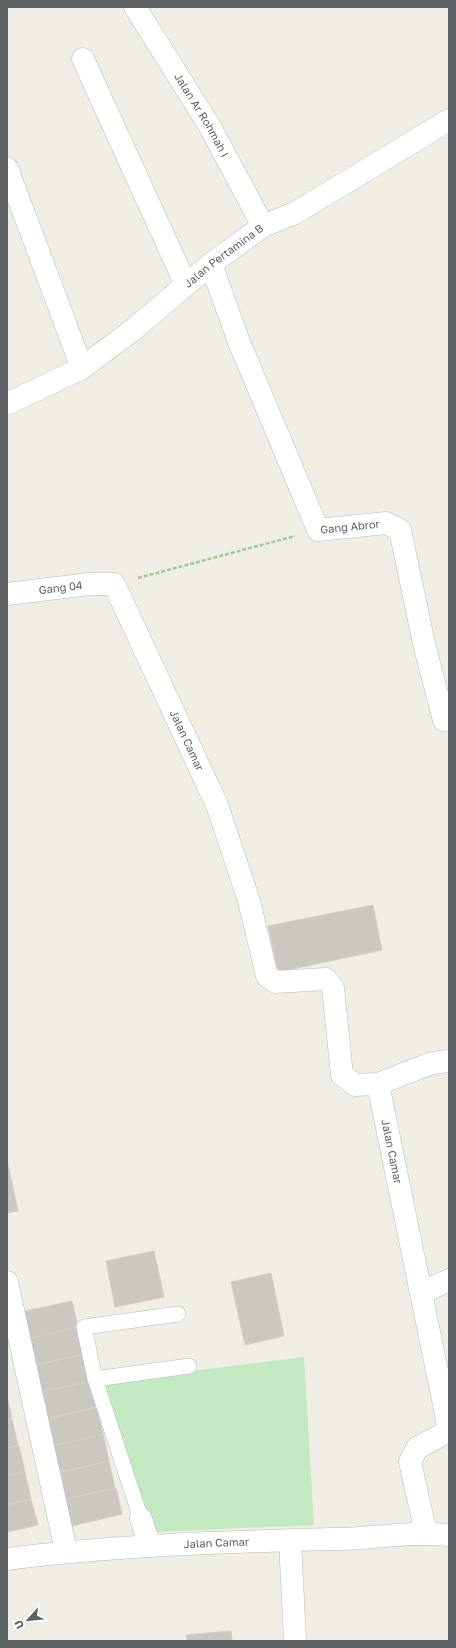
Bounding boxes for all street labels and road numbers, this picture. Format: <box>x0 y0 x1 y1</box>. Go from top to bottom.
street label: Jalan Ar Rohmah I <box>172 70 232 159</box>
street label: Jalan Pertamina B <box>181 221 265 290</box>
street label: Gang Abror <box>320 517 381 536</box>
street label: Gang 04 <box>38 578 83 596</box>
street label: Jalan Camar <box>168 708 207 773</box>
street label: Jalan Camar <box>379 1118 406 1186</box>
street label: Jalan Camar <box>183 1535 250 1550</box>

